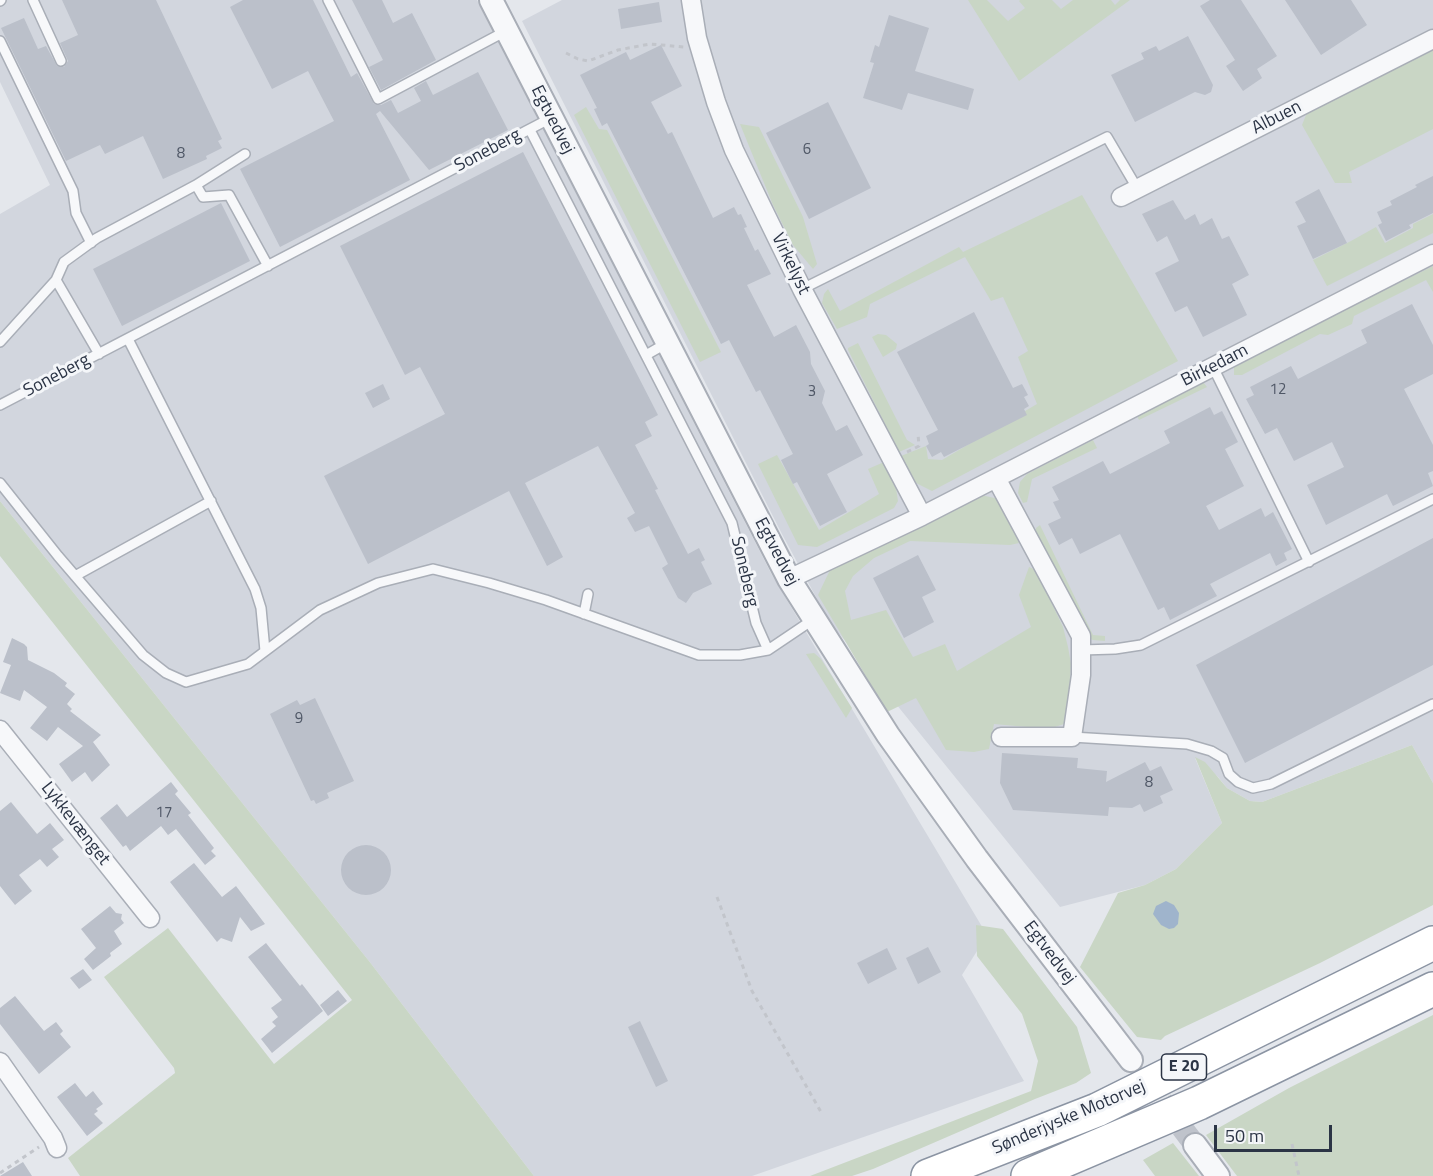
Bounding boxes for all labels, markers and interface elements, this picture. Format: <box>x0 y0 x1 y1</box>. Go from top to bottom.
street label: Egtvedvej <box>526 82 578 158</box>
street label: Albuen <box>1249 96 1305 140</box>
street label: Soneberg <box>451 125 525 177</box>
house number: 6 <box>803 141 811 159</box>
house number: 8 <box>177 145 185 163</box>
street label: Virkelyst <box>766 230 814 298</box>
street label: Birkedam <box>1178 340 1252 392</box>
street label: Soneberg <box>20 350 94 402</box>
house number: 12 <box>1270 381 1286 399</box>
house number: 3 <box>808 383 816 401</box>
street label: Egtvedvej <box>749 514 803 590</box>
street label: Soneberg <box>725 535 763 609</box>
house number: 9 <box>295 710 303 728</box>
house number: 8 <box>1145 774 1153 792</box>
street label: Lykkevænget <box>36 778 114 870</box>
house number: 17 <box>156 804 172 822</box>
street label: Egtvedvej <box>1018 917 1080 989</box>
road number: E 20 <box>1162 1054 1206 1080</box>
street label: Sønderjyske Motorvej <box>989 1076 1149 1160</box>
scale bar <box>1217 1113 1336 1151</box>
text: 50 m <box>1225 1122 1264 1149</box>

